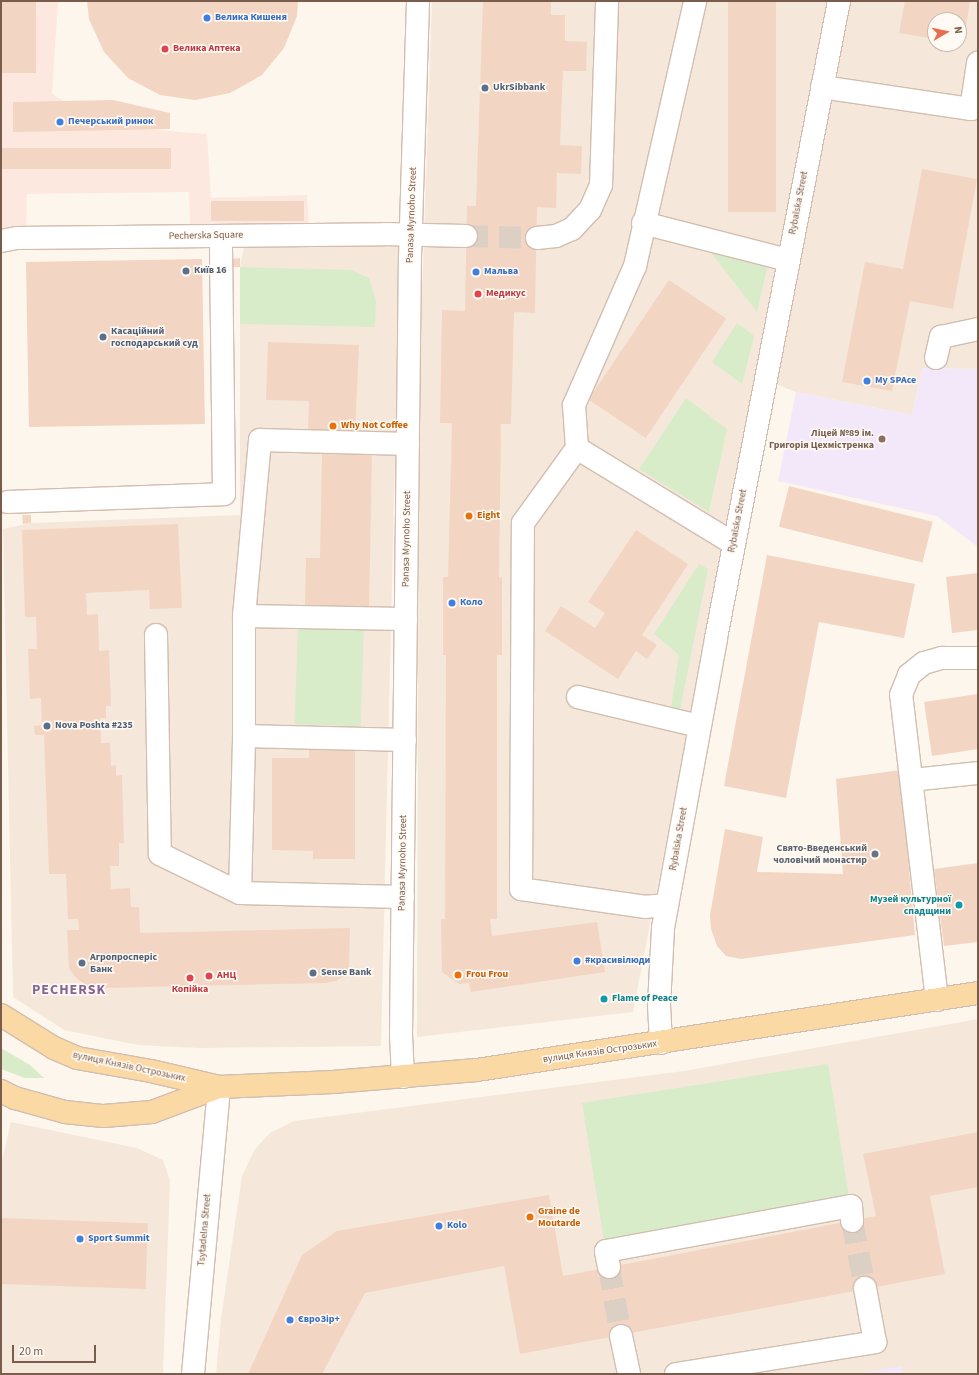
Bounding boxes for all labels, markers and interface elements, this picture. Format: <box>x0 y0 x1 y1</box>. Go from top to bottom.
place label: Велика Кишеня <box>215 12 287 24</box>
north arrow <box>927 12 967 52</box>
marker: Велика Кишеня <box>202 13 212 23</box>
text: N <box>950 25 966 35</box>
place label: Велика Аптека <box>173 43 240 55</box>
marker: Велика Аптека <box>160 44 170 54</box>
place label: UkrSibbank <box>493 82 545 94</box>
marker: UkrSibbank <box>480 83 490 93</box>
place label: Печерський ринок <box>68 116 154 128</box>
marker: Печерський ринок <box>55 117 65 127</box>
street label: Panasa Myrnoho Street <box>404 167 420 263</box>
street label: Rybalska Street <box>787 170 811 236</box>
street label: Pecherska Square <box>169 229 243 243</box>
place label: Київ 16 <box>194 265 227 277</box>
marker: Київ 16 <box>181 266 191 276</box>
place label: Мальва <box>484 266 518 278</box>
marker: Мальва <box>471 267 481 277</box>
place label: Медикус <box>486 288 526 300</box>
marker: Медикус <box>473 289 483 299</box>
place label: Касаційний господарський суд <box>111 325 198 348</box>
marker: Касаційний господарський суд <box>98 332 108 342</box>
place label: My SPAce <box>875 375 916 387</box>
marker: My SPAce <box>862 376 872 386</box>
place label: Why Not Coffee <box>341 420 408 432</box>
marker: Why Not Coffee <box>328 421 338 431</box>
place label: Ліцей №89 ім. Григорія Цехмістренка <box>769 427 874 450</box>
marker: Ліцей №89 ім. Григорія Цехмістренка <box>877 434 887 444</box>
street label: Rybalska Street <box>726 488 750 554</box>
street label: Panasa Myrnoho Street <box>400 491 414 587</box>
place label: Eight <box>477 510 500 522</box>
marker: Eight <box>464 511 474 521</box>
place label: Коло <box>460 597 483 609</box>
marker: Коло <box>447 598 457 608</box>
place label: Nova Poshta #235 <box>55 720 133 732</box>
marker: Nova Poshta #235 <box>42 721 52 731</box>
street label: Rybalska Street <box>667 806 691 872</box>
street label: Panasa Myrnoho Street <box>396 815 410 911</box>
place label: Свято-Введенський чоловічий монастир <box>773 842 867 866</box>
marker: Свято-Введенський чоловічий монастир <box>870 849 880 859</box>
place label: Музей культурної спадщини <box>870 893 951 916</box>
marker: Музей культурної спадщини <box>954 900 964 910</box>
place label: Агропросперіс Банк <box>90 951 157 974</box>
place label: #красивілюди <box>585 955 650 967</box>
marker: #красивілюди <box>572 956 582 966</box>
marker: Агропросперіс Банк <box>77 958 87 968</box>
place label: Sense Bank <box>321 967 372 979</box>
marker: Sense Bank <box>308 968 318 978</box>
place label: Frou Frou <box>466 969 508 981</box>
place label: АНЦ <box>217 970 236 982</box>
marker: Frou Frou <box>453 970 463 980</box>
marker: АНЦ <box>204 971 214 981</box>
marker: Копійка <box>185 973 195 983</box>
district label: PECHERSK <box>32 982 106 998</box>
place label: Копійка <box>172 984 208 996</box>
place label: Flame of Peace <box>612 993 678 1005</box>
marker: Flame of Peace <box>599 994 609 1004</box>
street label: вулиця Князів Острозьких <box>542 1038 658 1066</box>
street label: вулиця Князів Острозьких <box>72 1049 186 1085</box>
street label: Tsytadelna Street <box>196 1193 214 1267</box>
place label: Graine de Moutarde <box>538 1205 581 1228</box>
marker: Graine de Moutarde <box>525 1212 535 1222</box>
place label: Kolo <box>447 1220 467 1232</box>
marker: Kolo <box>434 1221 444 1231</box>
place label: Sport Summit <box>88 1233 150 1245</box>
marker: Sport Summit <box>75 1234 85 1244</box>
place label: ЄвроЗір+ <box>298 1314 340 1326</box>
marker: ЄвроЗір+ <box>285 1315 295 1325</box>
scale bar <box>14 1337 98 1363</box>
text: 20 m <box>19 1343 43 1360</box>

